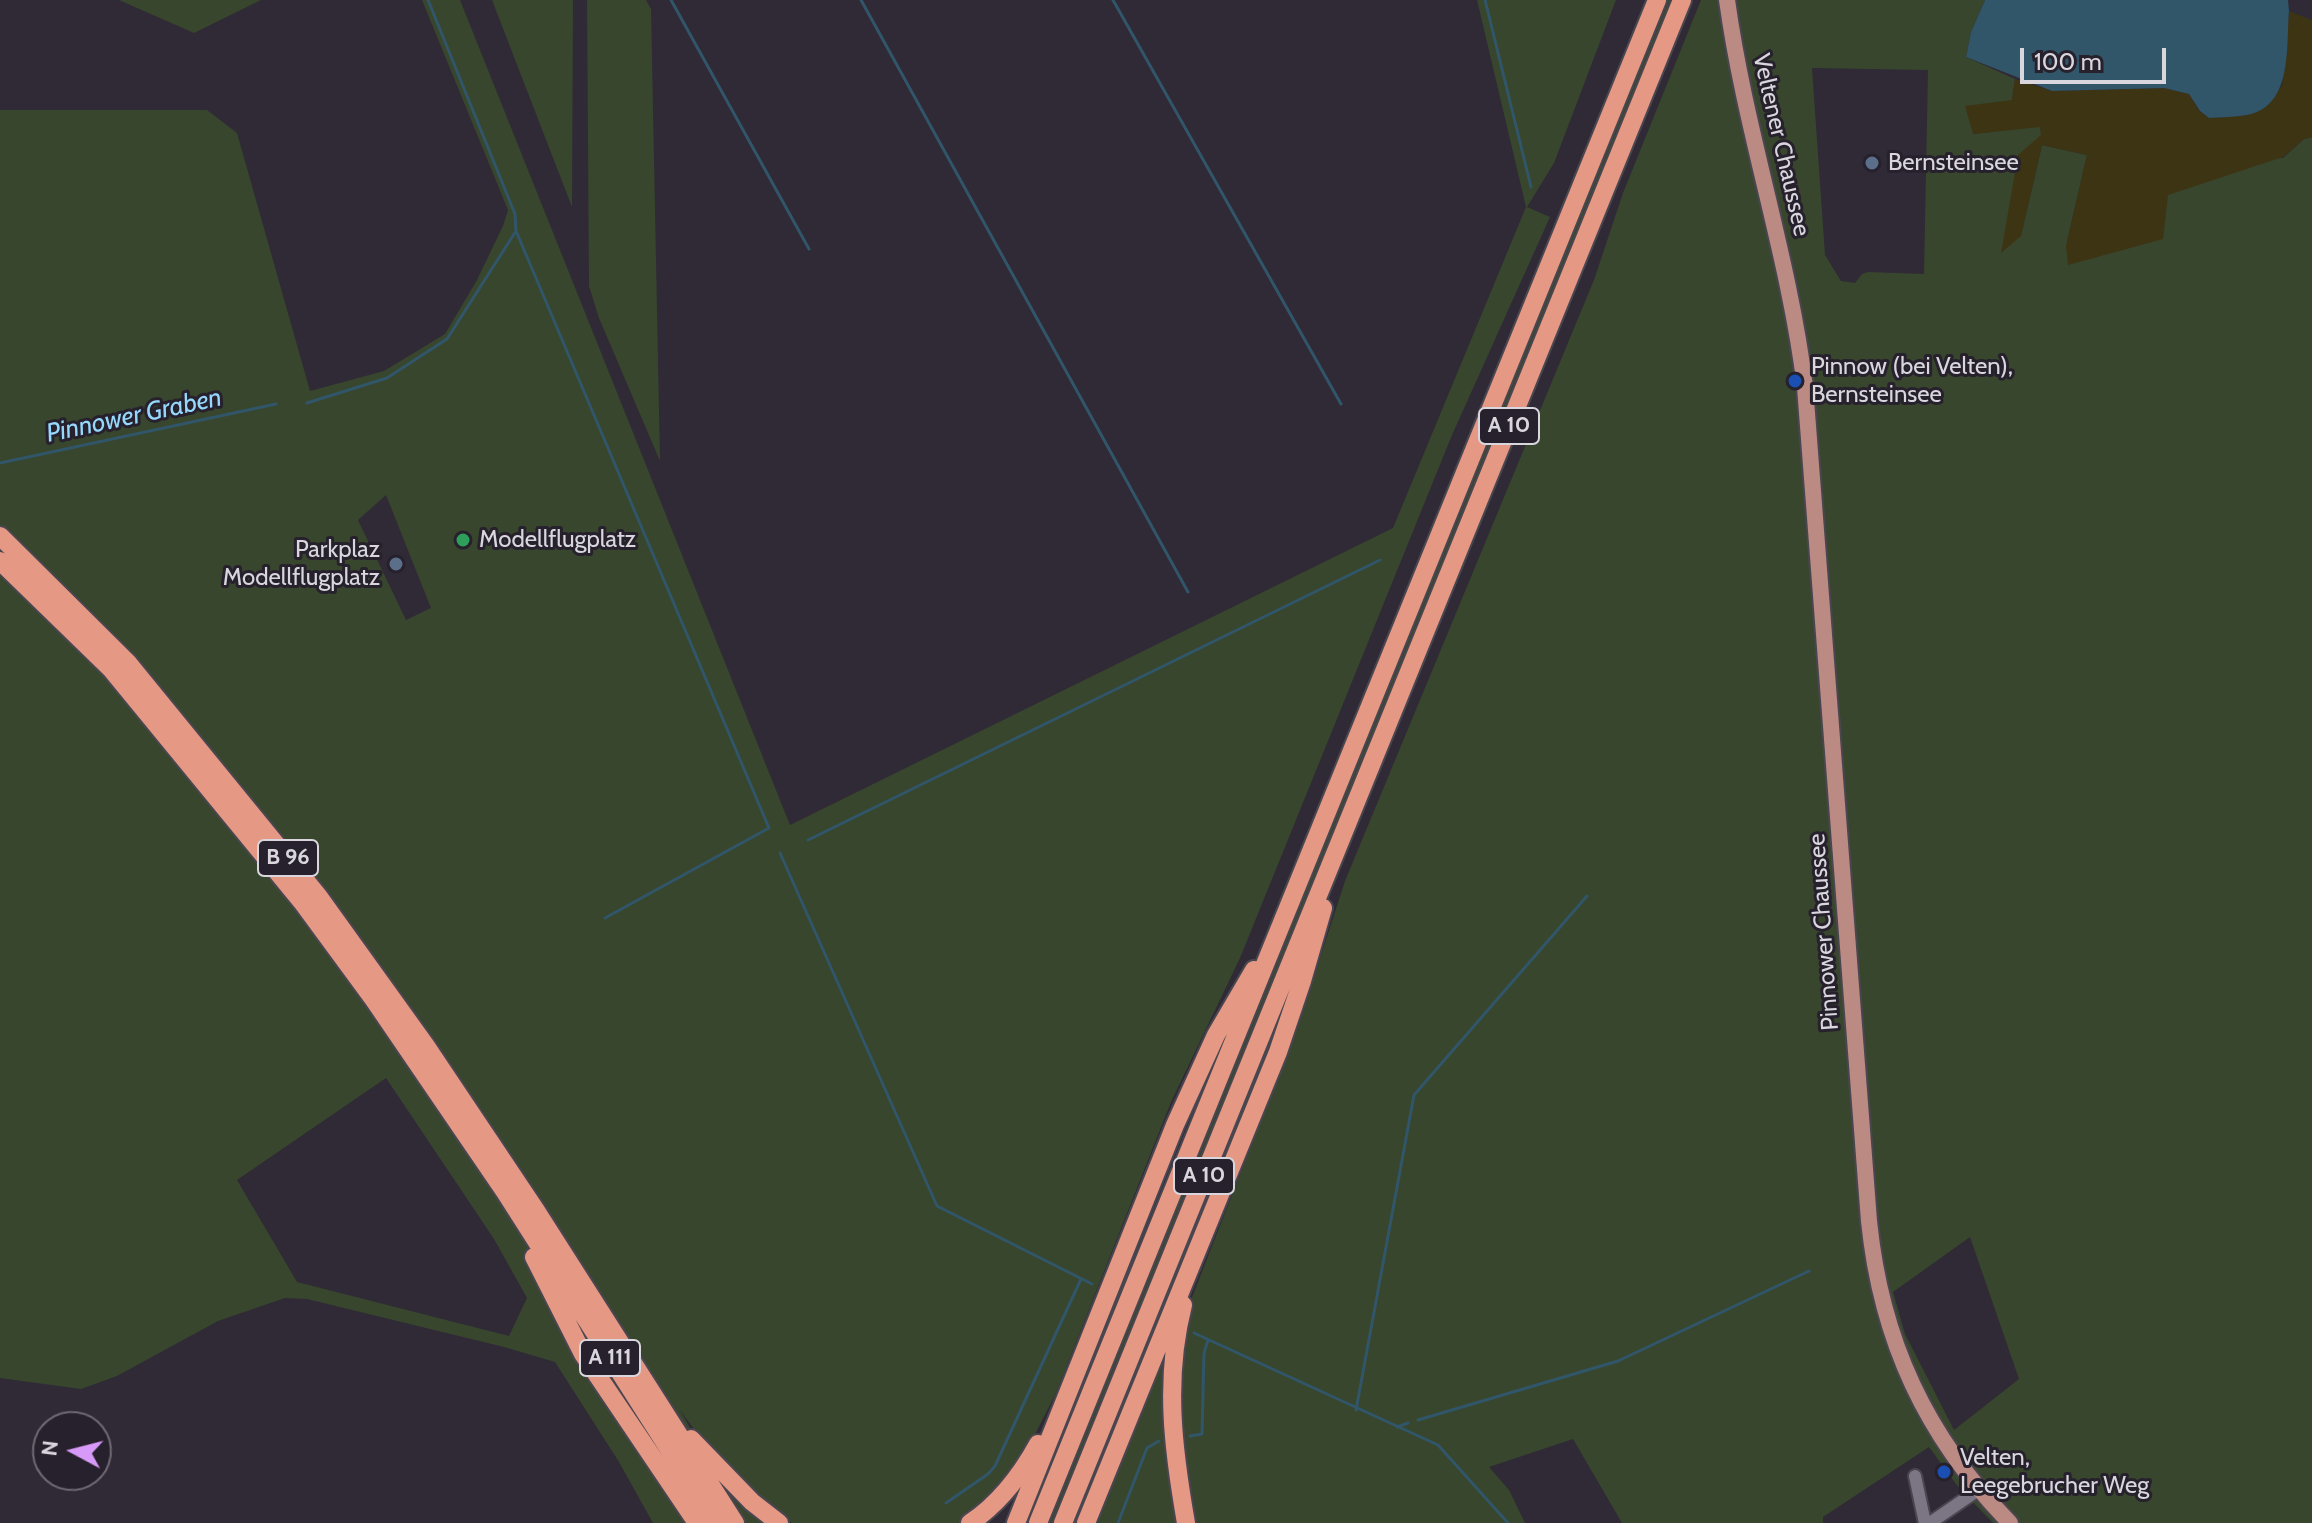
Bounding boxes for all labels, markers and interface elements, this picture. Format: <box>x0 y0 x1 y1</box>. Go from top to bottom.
scale bar <box>2024 32 2170 82</box>
text: 100 m <box>2034 47 2102 76</box>
street label: Veltener Chaussee <box>1746 51 1816 239</box>
place label: Bernsteinsee <box>1888 149 2019 177</box>
marker: Bernsteinsee <box>1863 154 1881 172</box>
place label: Pinnow (bei Velten), Bernsteinsee <box>1811 353 2013 409</box>
marker: Pinnow (bei Velten), Bernsteinsee <box>1786 372 1804 390</box>
water label: Pinnower Graben <box>43 382 225 450</box>
road number: A 10 <box>1479 408 1539 444</box>
place label: Modellflugplatz <box>479 526 636 554</box>
marker: Modellflugplatz <box>454 531 472 549</box>
place label: Parkplaz Modellflugplatz <box>223 536 380 592</box>
marker: Parkplaz Modellflugplatz <box>387 555 405 573</box>
street label: Pinnower Chaussee <box>1803 833 1845 1031</box>
road number: B 96 <box>258 840 318 876</box>
road number: A 10 <box>1174 1158 1234 1194</box>
road number: A 111 <box>580 1340 640 1376</box>
north arrow <box>32 1411 112 1491</box>
text: N <box>35 1439 64 1458</box>
place label: Velten, Leegebrucher Weg <box>1960 1444 2149 1500</box>
marker: Velten, Leegebrucher Weg <box>1935 1463 1953 1481</box>

